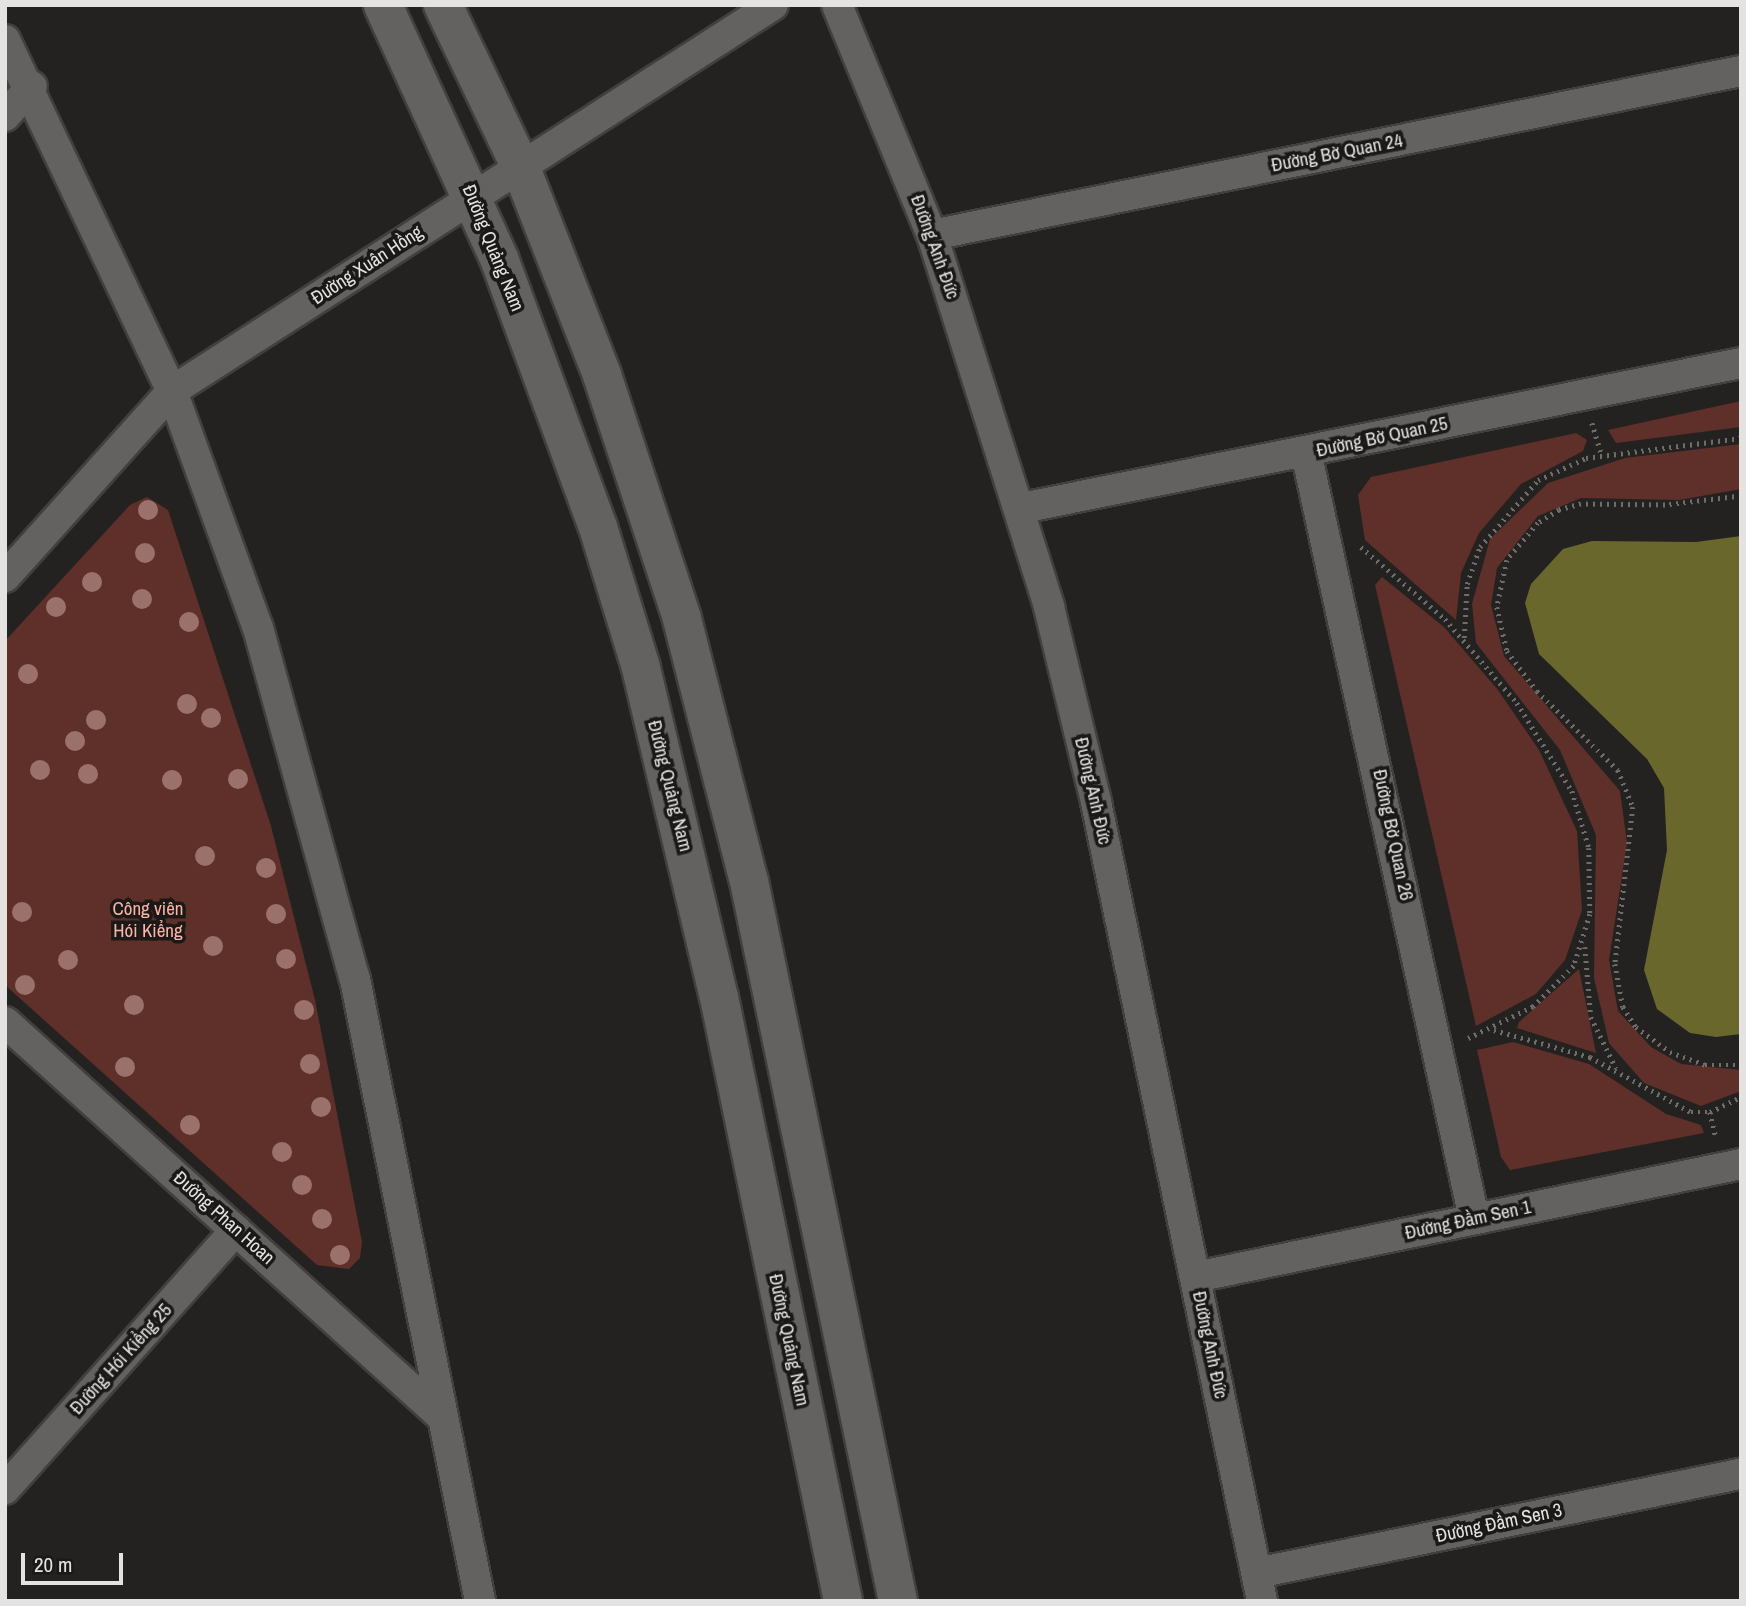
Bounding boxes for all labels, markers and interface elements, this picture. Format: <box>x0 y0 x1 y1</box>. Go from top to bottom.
street label: Đường Bờ Quan 24 <box>1269 129 1405 177</box>
street label: Đường Quảng Nam <box>457 181 529 315</box>
street label: Đường Anh Đức <box>905 191 965 303</box>
street label: Đường Xuân Hồng <box>307 221 427 309</box>
street label: Đường Bờ Quan 25 <box>1314 412 1450 462</box>
street label: Đường Quảng Nam <box>643 718 697 854</box>
street label: Đường Anh Đức <box>1070 735 1116 847</box>
street label: Đường Bờ Quan 26 <box>1368 767 1418 903</box>
park label: Công viên Hói Kiểng <box>112 898 184 942</box>
street label: Đường Phan Hoan <box>169 1167 279 1269</box>
street label: Đường Đầm Sen 1 <box>1403 1196 1533 1244</box>
street label: Đường Quảng Nam <box>764 1272 814 1408</box>
street label: Đường Anh Đức <box>1187 1289 1233 1401</box>
street label: Đường Hói Kiểng 25 <box>65 1299 177 1419</box>
street label: Đường Đầm Sen 3 <box>1434 1499 1564 1547</box>
scale bar <box>24 1540 126 1584</box>
text: 20 m <box>34 1550 72 1579</box>

